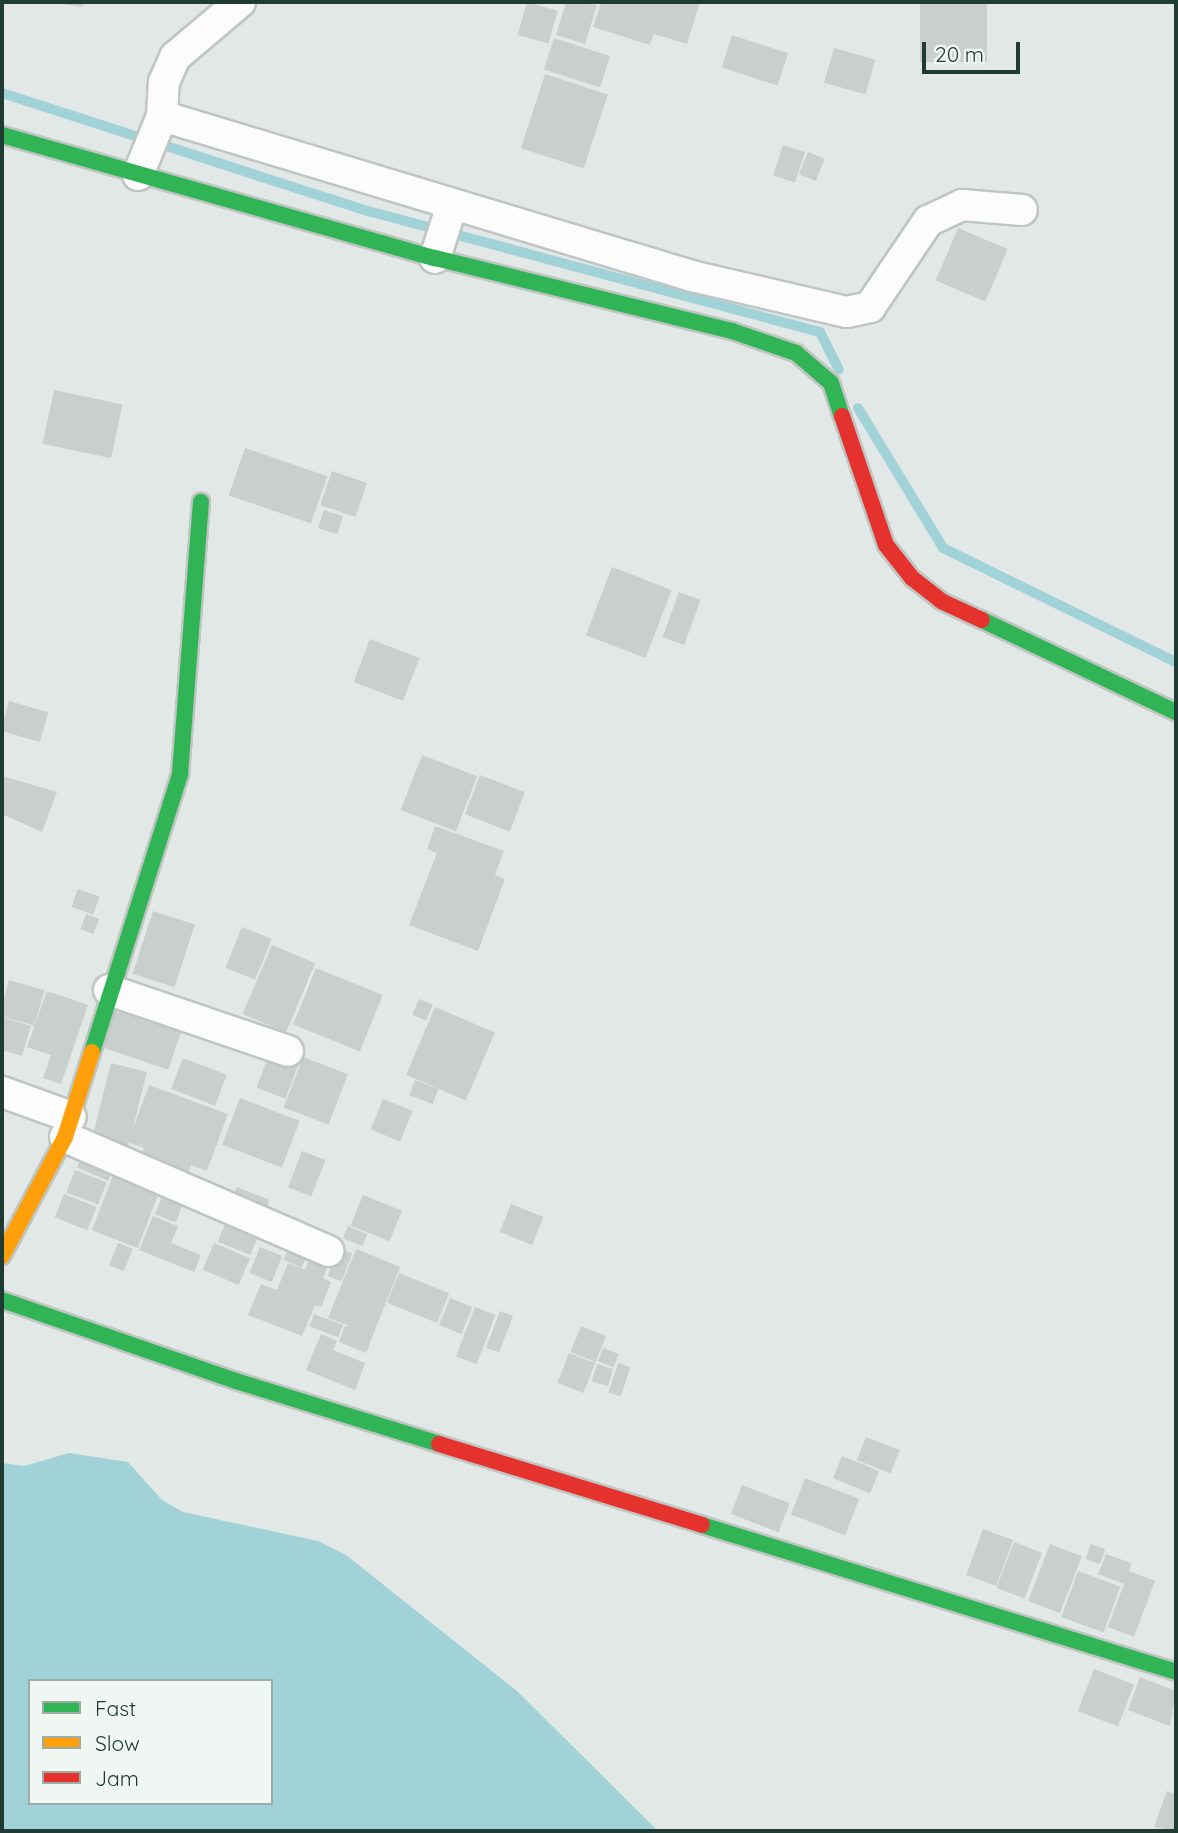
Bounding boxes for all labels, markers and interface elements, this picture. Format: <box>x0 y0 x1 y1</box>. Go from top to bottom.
scale bar <box>926 28 1024 72</box>
text: 20 m <box>935 41 984 67</box>
legend <box>28 1679 273 1805</box>
text: Fast <box>95 1695 136 1721</box>
text: Slow <box>95 1730 140 1756</box>
text: Jam <box>95 1765 139 1791</box>

